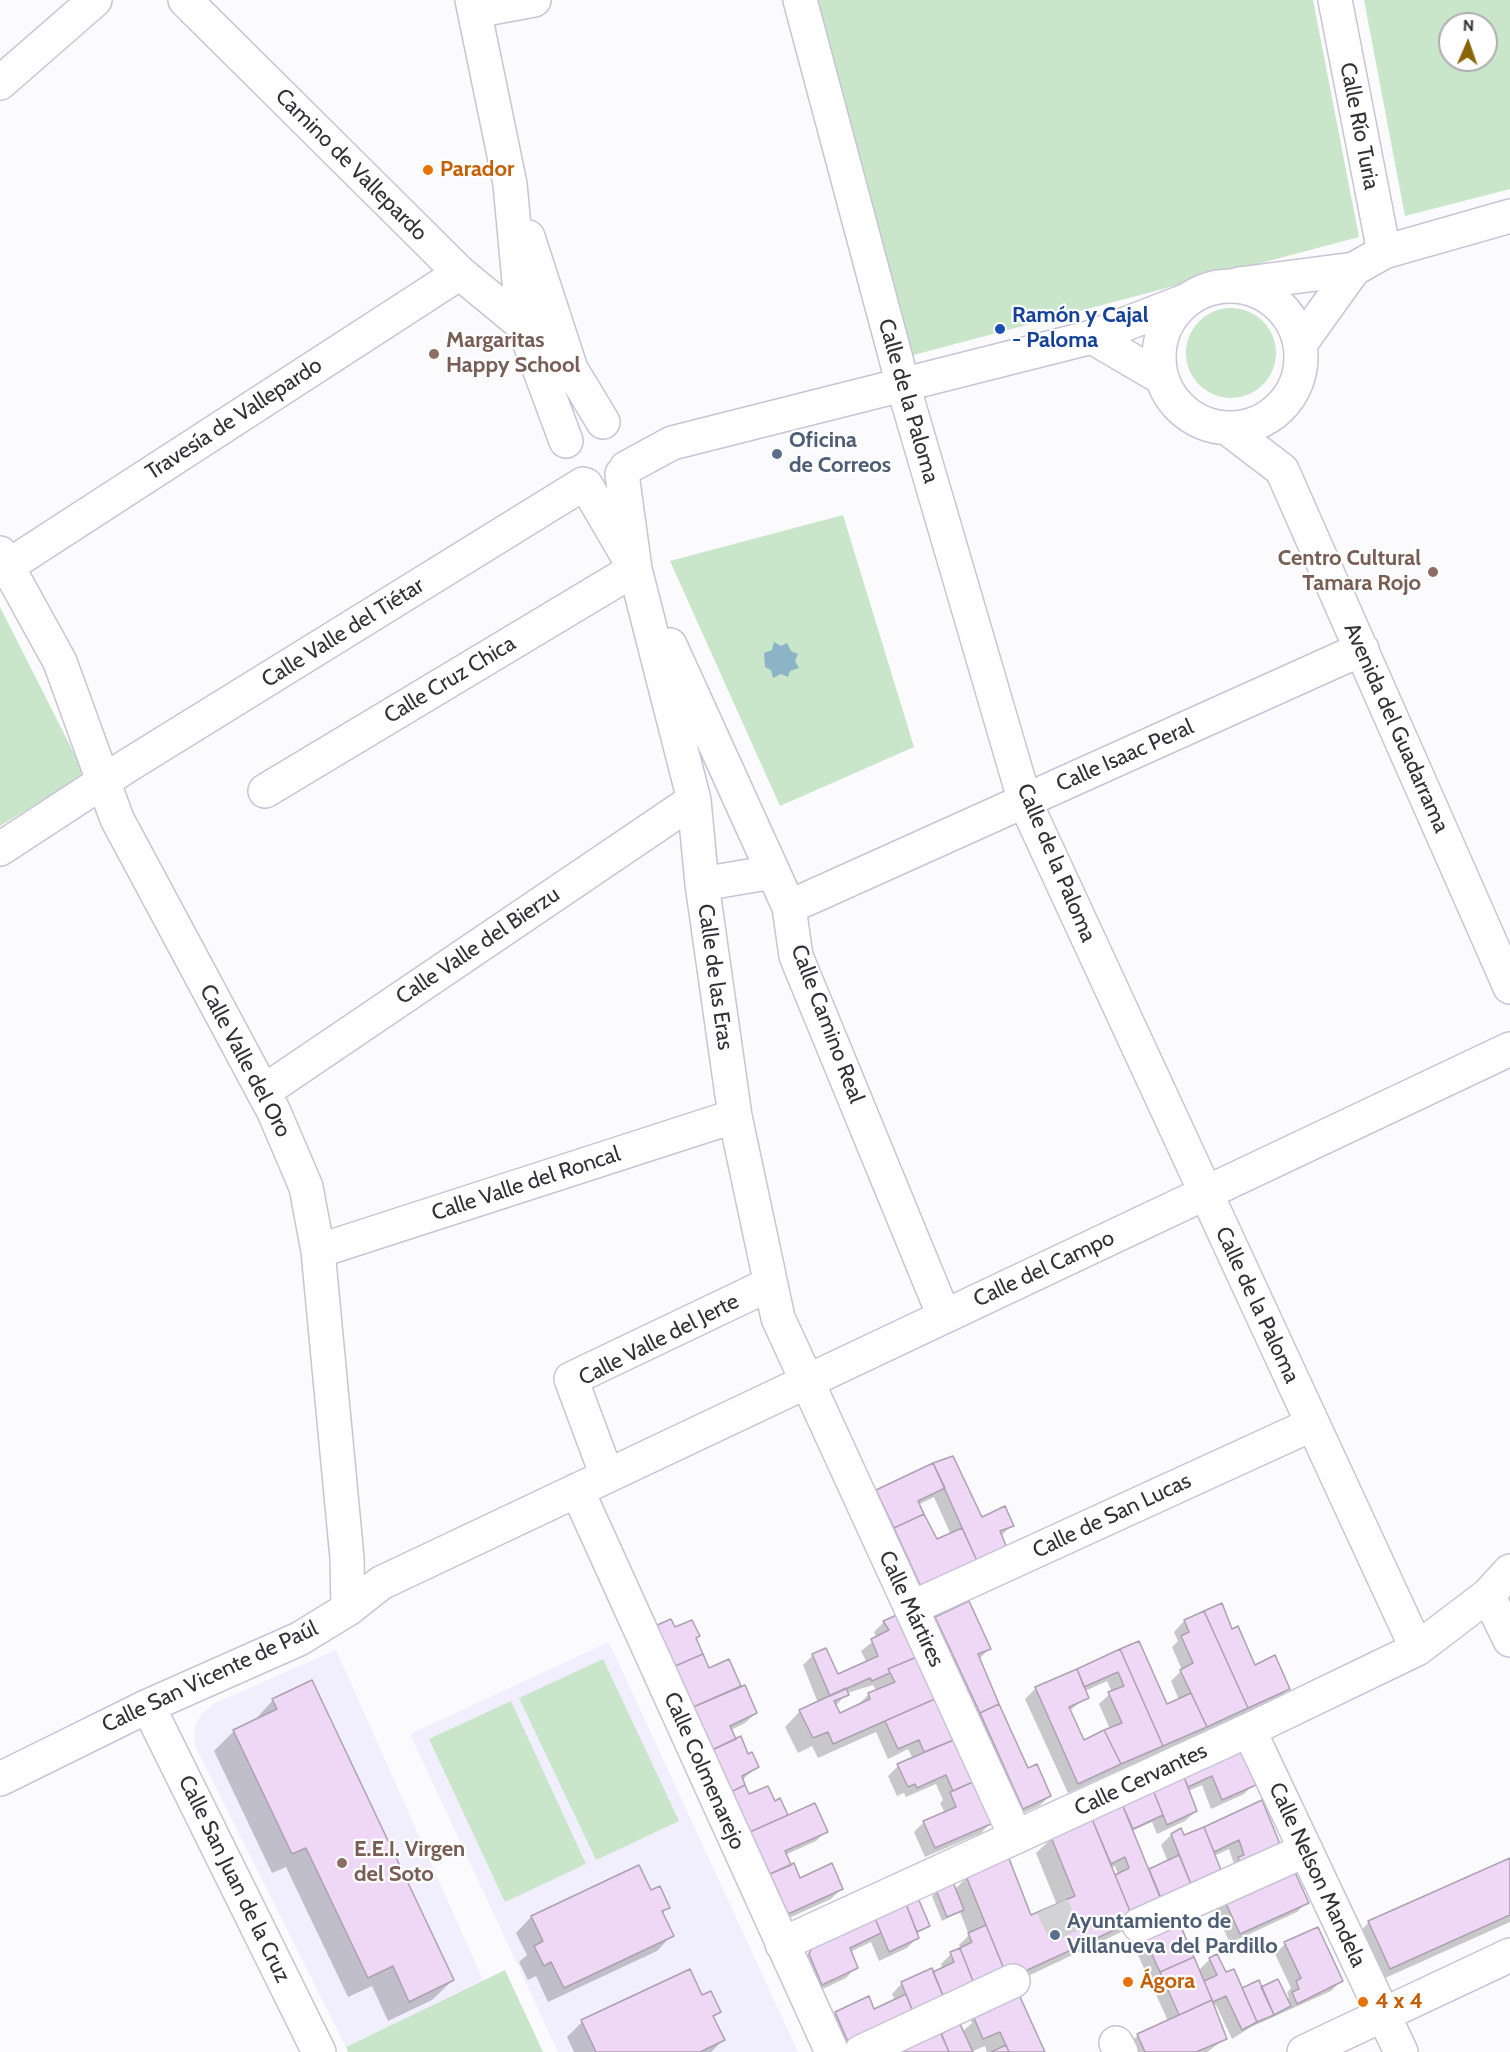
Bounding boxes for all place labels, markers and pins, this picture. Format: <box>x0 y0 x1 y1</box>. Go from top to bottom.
place label: Parador <box>440 157 514 183</box>
marker: Parador <box>421 163 435 177</box>
place label: Ramón y Cajal - Paloma <box>1012 303 1149 354</box>
marker: Ramón y Cajal - Paloma <box>993 322 1007 336</box>
place label: Margaritas Happy School <box>446 328 580 380</box>
marker: Margaritas Happy School <box>427 347 441 361</box>
place label: Oficina de Correos <box>789 428 891 480</box>
marker: Oficina de Correos <box>770 447 784 461</box>
place label: Centro Cultural Tamara Rojo <box>1278 546 1421 598</box>
marker: Centro Cultural Tamara Rojo <box>1426 565 1440 579</box>
place label: E.E.I. Virgen del Soto <box>354 1837 465 1888</box>
marker: E.E.I. Virgen del Soto <box>335 1856 349 1870</box>
place label: Ayuntamiento de Villanueva del Pardillo <box>1067 1909 1278 1960</box>
marker: Ayuntamiento de Villanueva del Pardillo <box>1048 1928 1062 1942</box>
place label: Ágora <box>1140 1969 1195 1995</box>
marker: Ágora <box>1121 1975 1135 1989</box>
place label: 4 x 4 <box>1375 1989 1423 2015</box>
marker: 4 x 4 <box>1356 1995 1370 2009</box>

